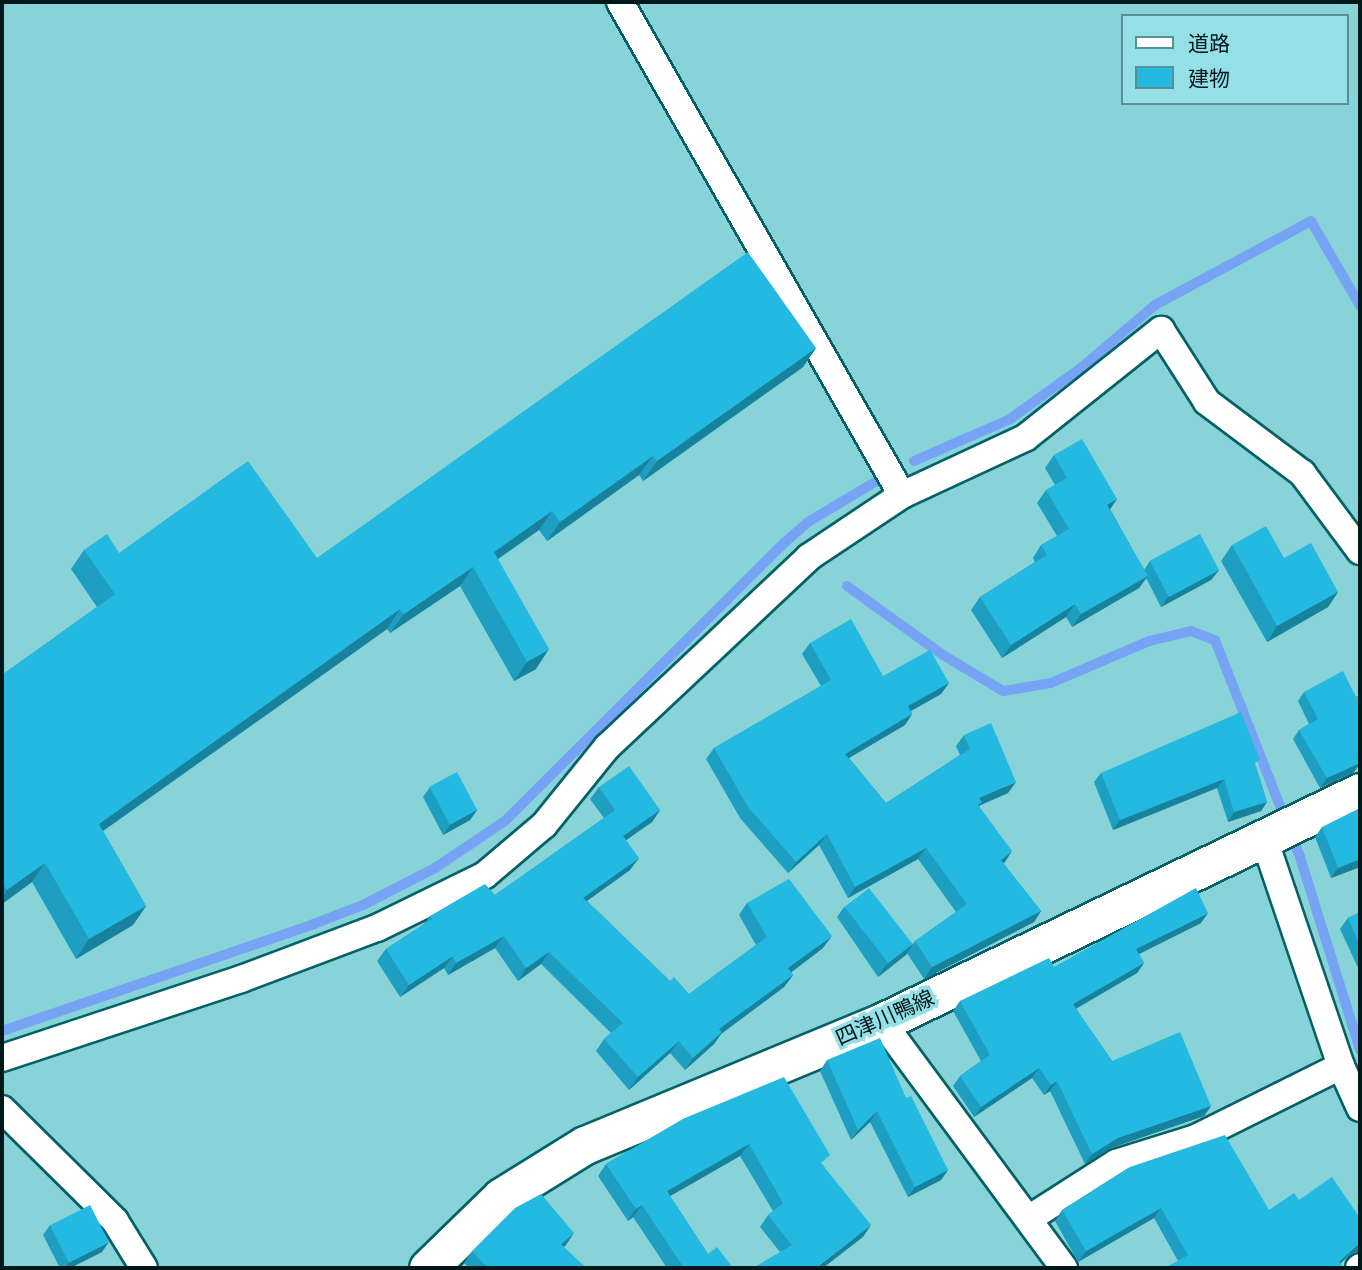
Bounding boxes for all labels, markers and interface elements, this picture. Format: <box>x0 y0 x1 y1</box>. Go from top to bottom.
legend <box>1120 14 1348 105</box>
text: 道路 <box>1188 30 1230 58</box>
text: 建物 <box>1188 65 1230 93</box>
street label: 四津川鴨線 <box>832 985 938 1051</box>

